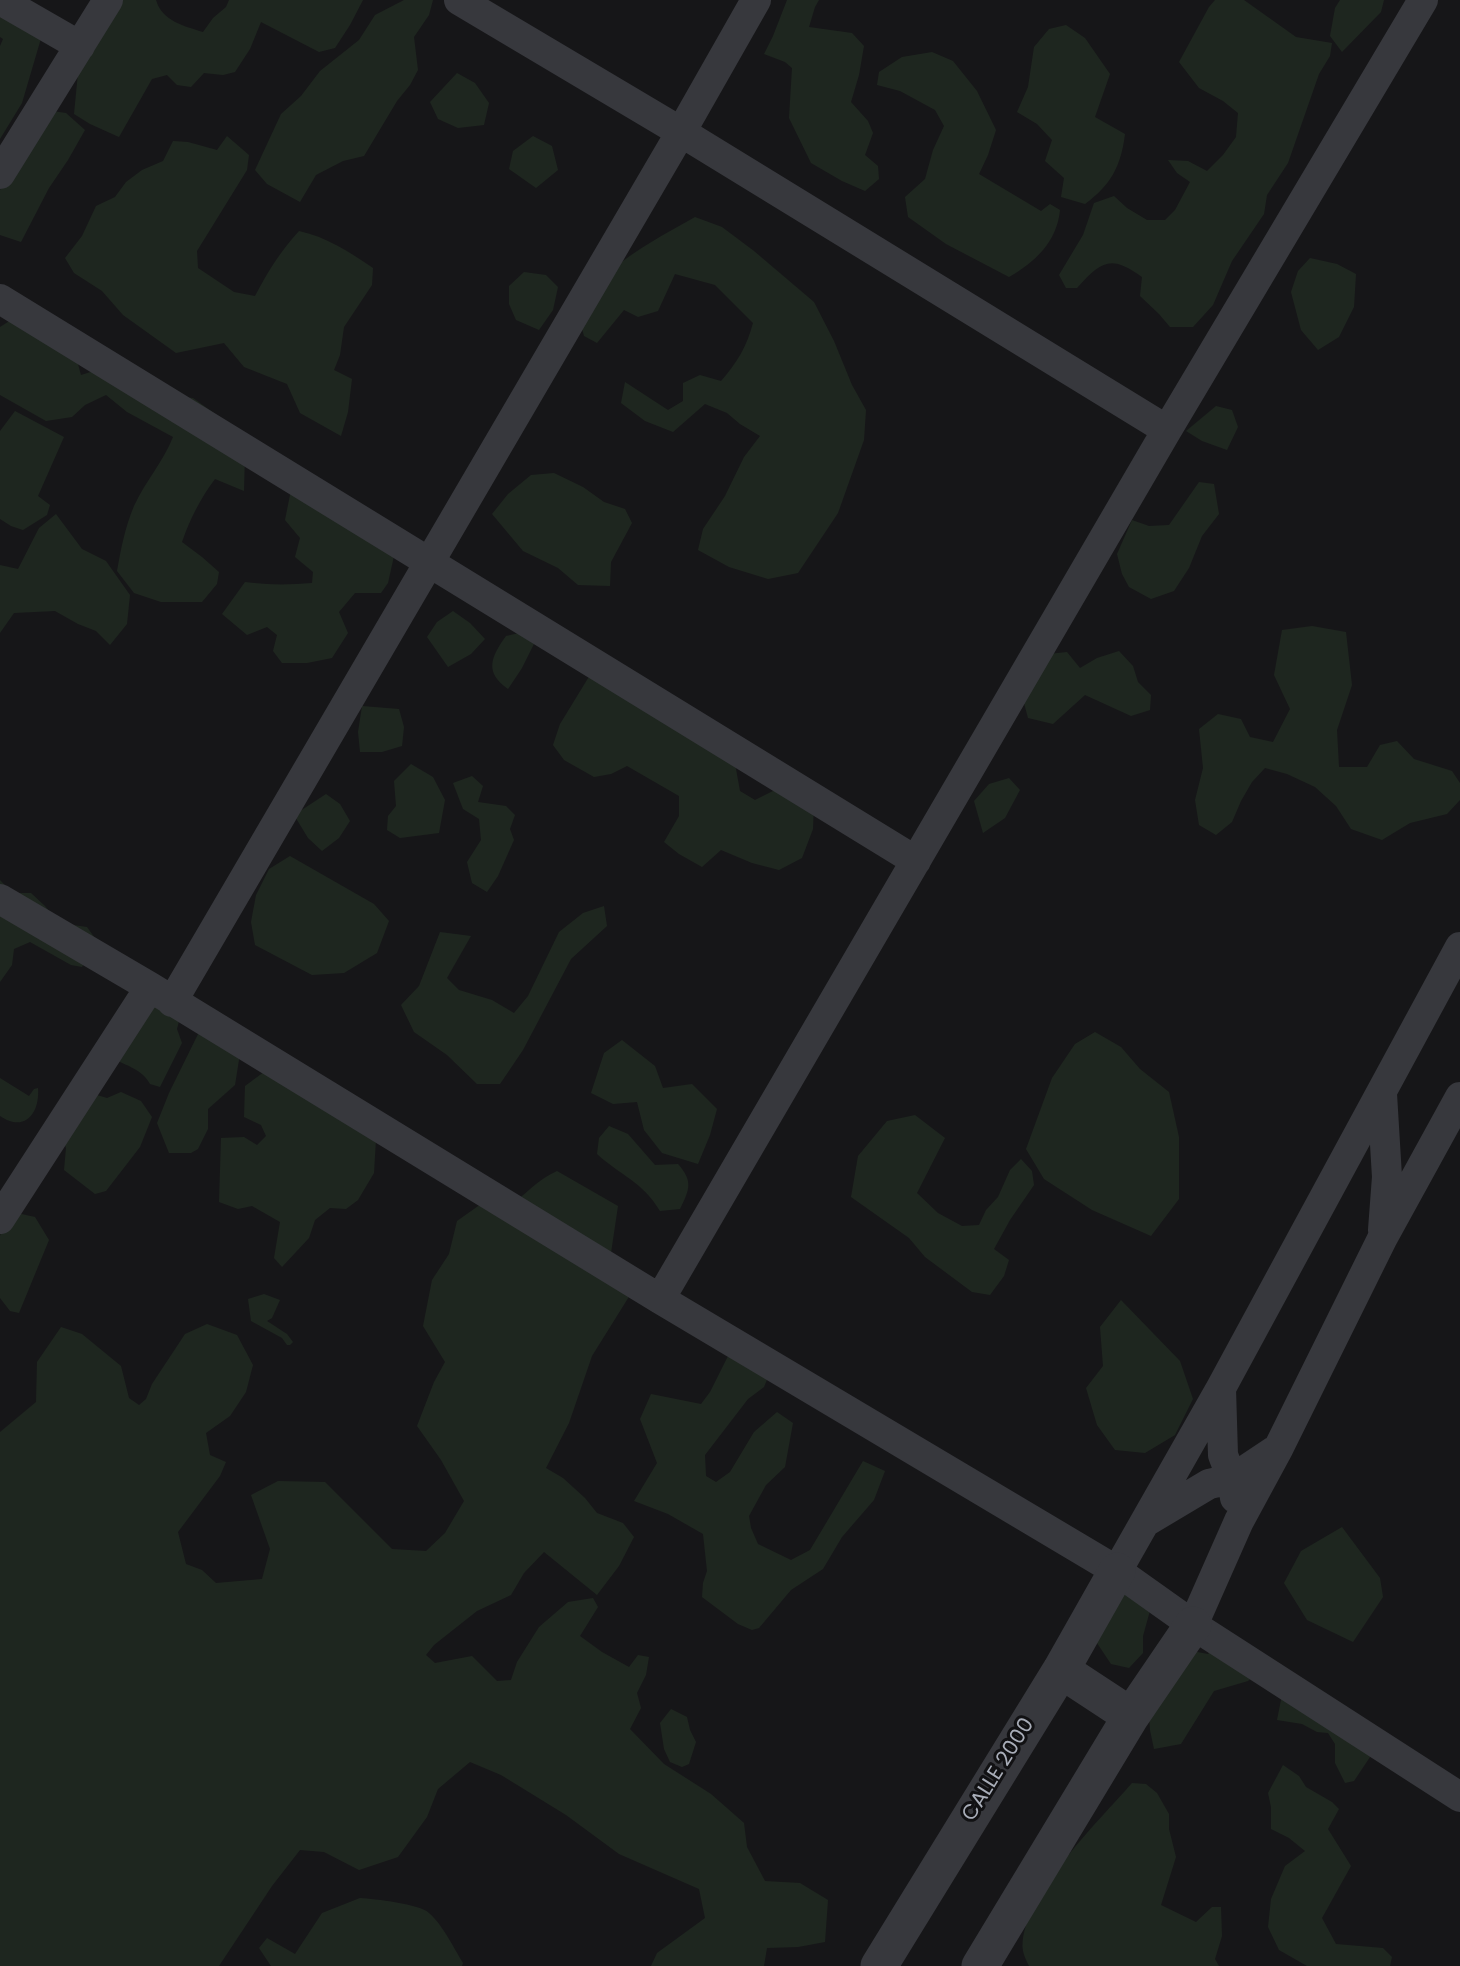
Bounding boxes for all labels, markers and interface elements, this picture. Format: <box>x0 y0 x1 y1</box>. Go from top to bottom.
street label: CALLE 2000 <box>957 1714 1041 1826</box>

